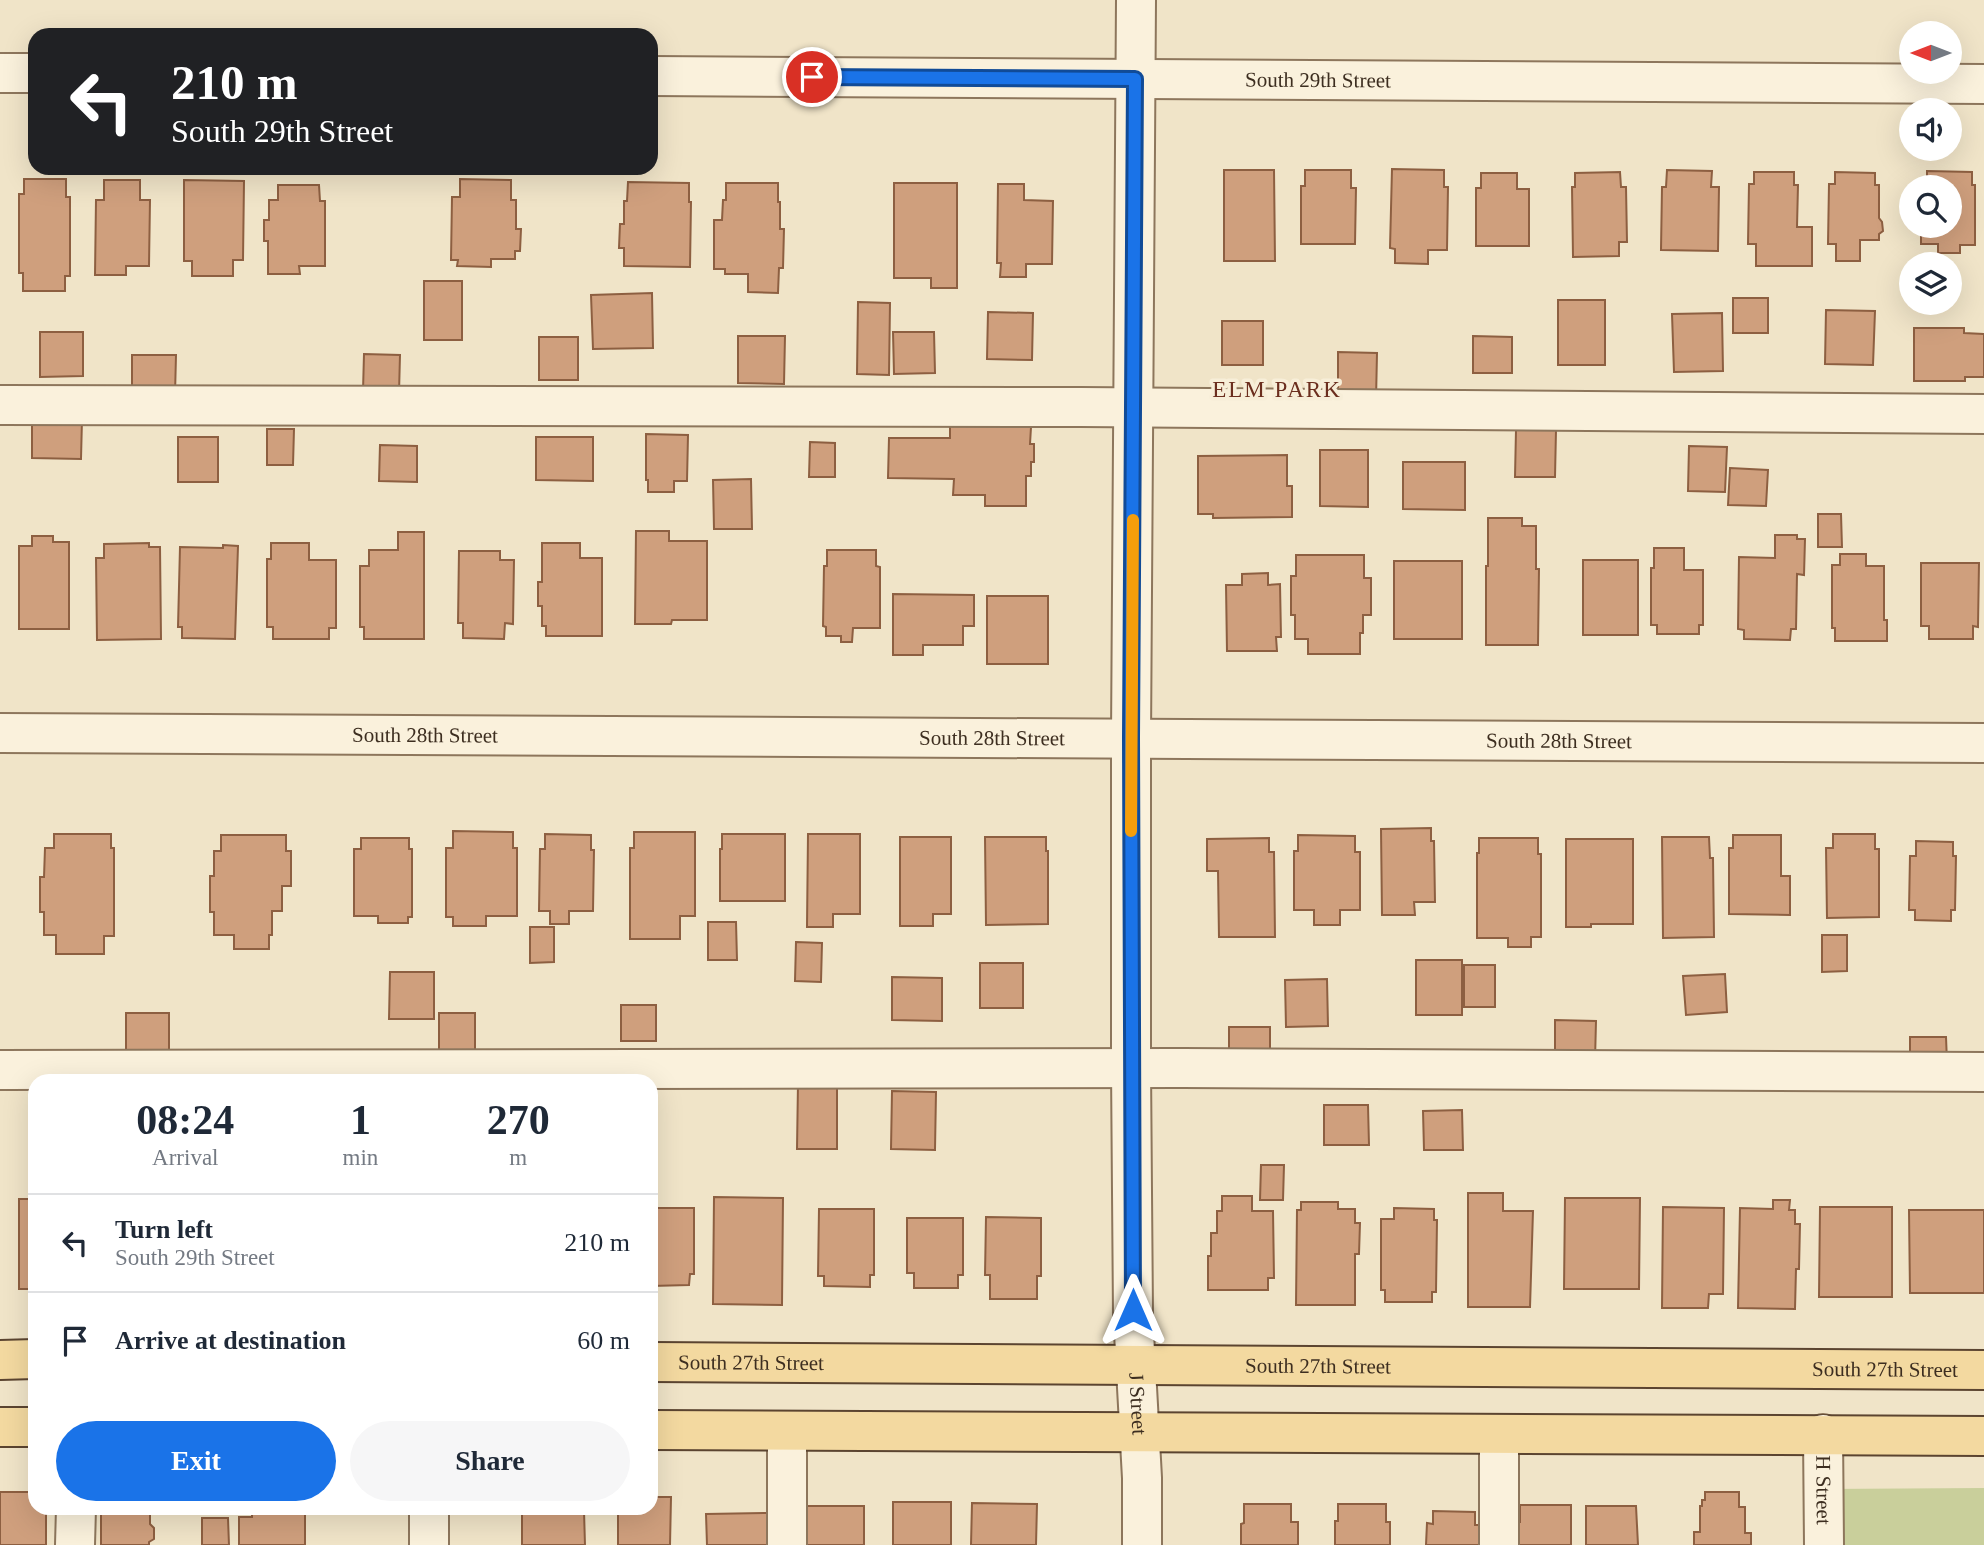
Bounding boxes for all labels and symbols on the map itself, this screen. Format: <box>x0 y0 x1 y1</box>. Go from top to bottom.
north arrow <box>1899 21 1962 84</box>
pin <box>782 47 842 107</box>
street label: South 29th Street <box>1245 68 1391 92</box>
district label: ELM PARK <box>1212 377 1342 402</box>
street label: South 28th Street <box>352 723 498 748</box>
street label: South 28th Street <box>919 726 1065 750</box>
street label: South 28th Street <box>1486 728 1632 753</box>
position arrow <box>1096 1273 1170 1347</box>
street label: South 27th Street <box>678 1350 824 1375</box>
street label: South 27th Street <box>1245 1354 1391 1378</box>
street label: South 27th Street <box>1812 1357 1958 1382</box>
street label: J Street <box>1124 1372 1152 1436</box>
street label: H Street <box>1811 1455 1836 1525</box>

